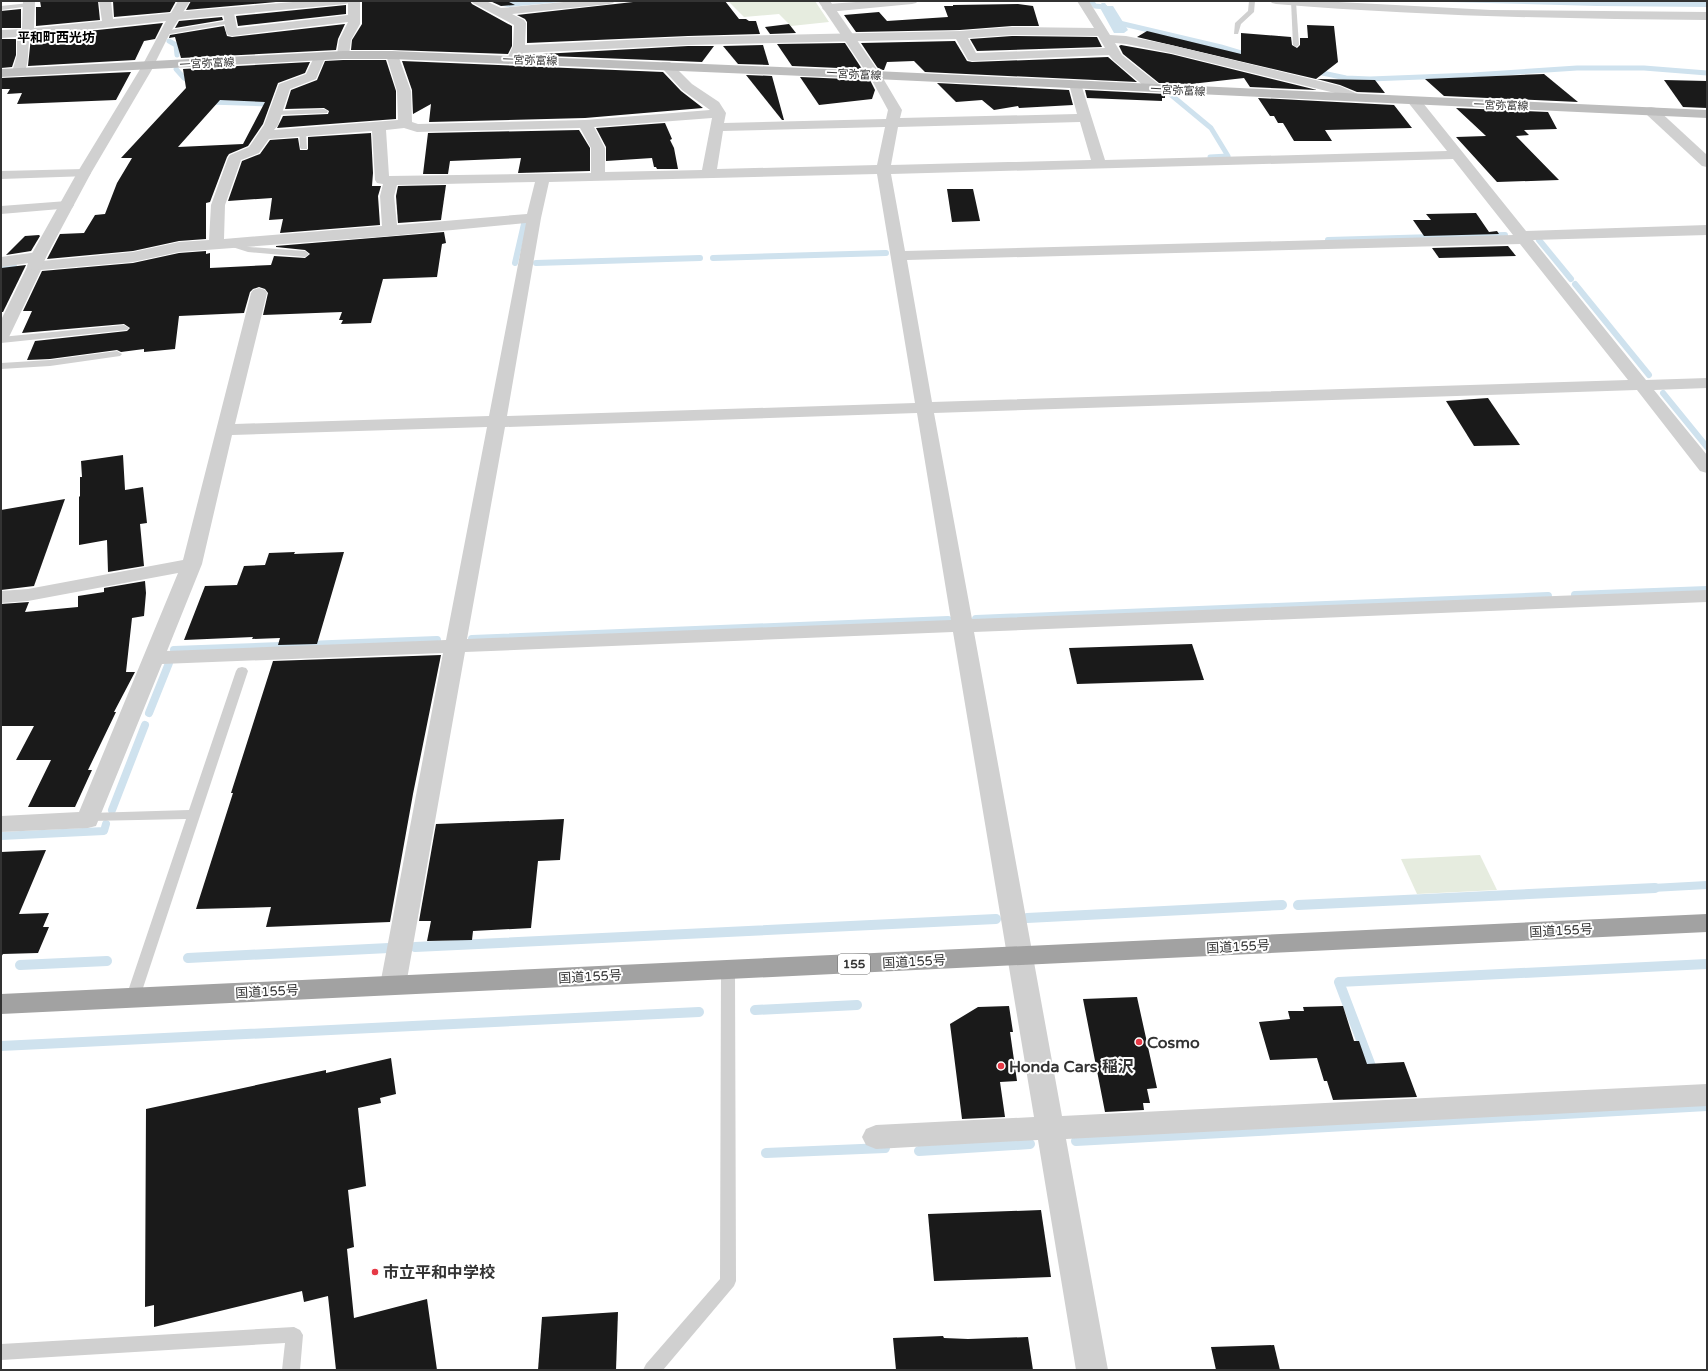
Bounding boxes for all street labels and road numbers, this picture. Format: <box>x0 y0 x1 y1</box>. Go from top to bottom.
street label: 一宮弥富線 <box>502 53 558 68</box>
street label: 一宮弥富線 <box>179 56 235 71</box>
street label: 一宮弥富線 <box>826 67 882 82</box>
street label: 一宮弥富線 <box>1150 83 1206 98</box>
street label: 一宮弥富線 <box>1473 98 1529 113</box>
street label: 国道155号 <box>1529 921 1593 941</box>
street label: 国道155号 <box>1206 937 1270 957</box>
street label: 国道155号 <box>882 952 946 972</box>
road number: 155 <box>838 954 870 974</box>
street label: 国道155号 <box>558 967 622 987</box>
street label: 国道155号 <box>235 982 299 1002</box>

